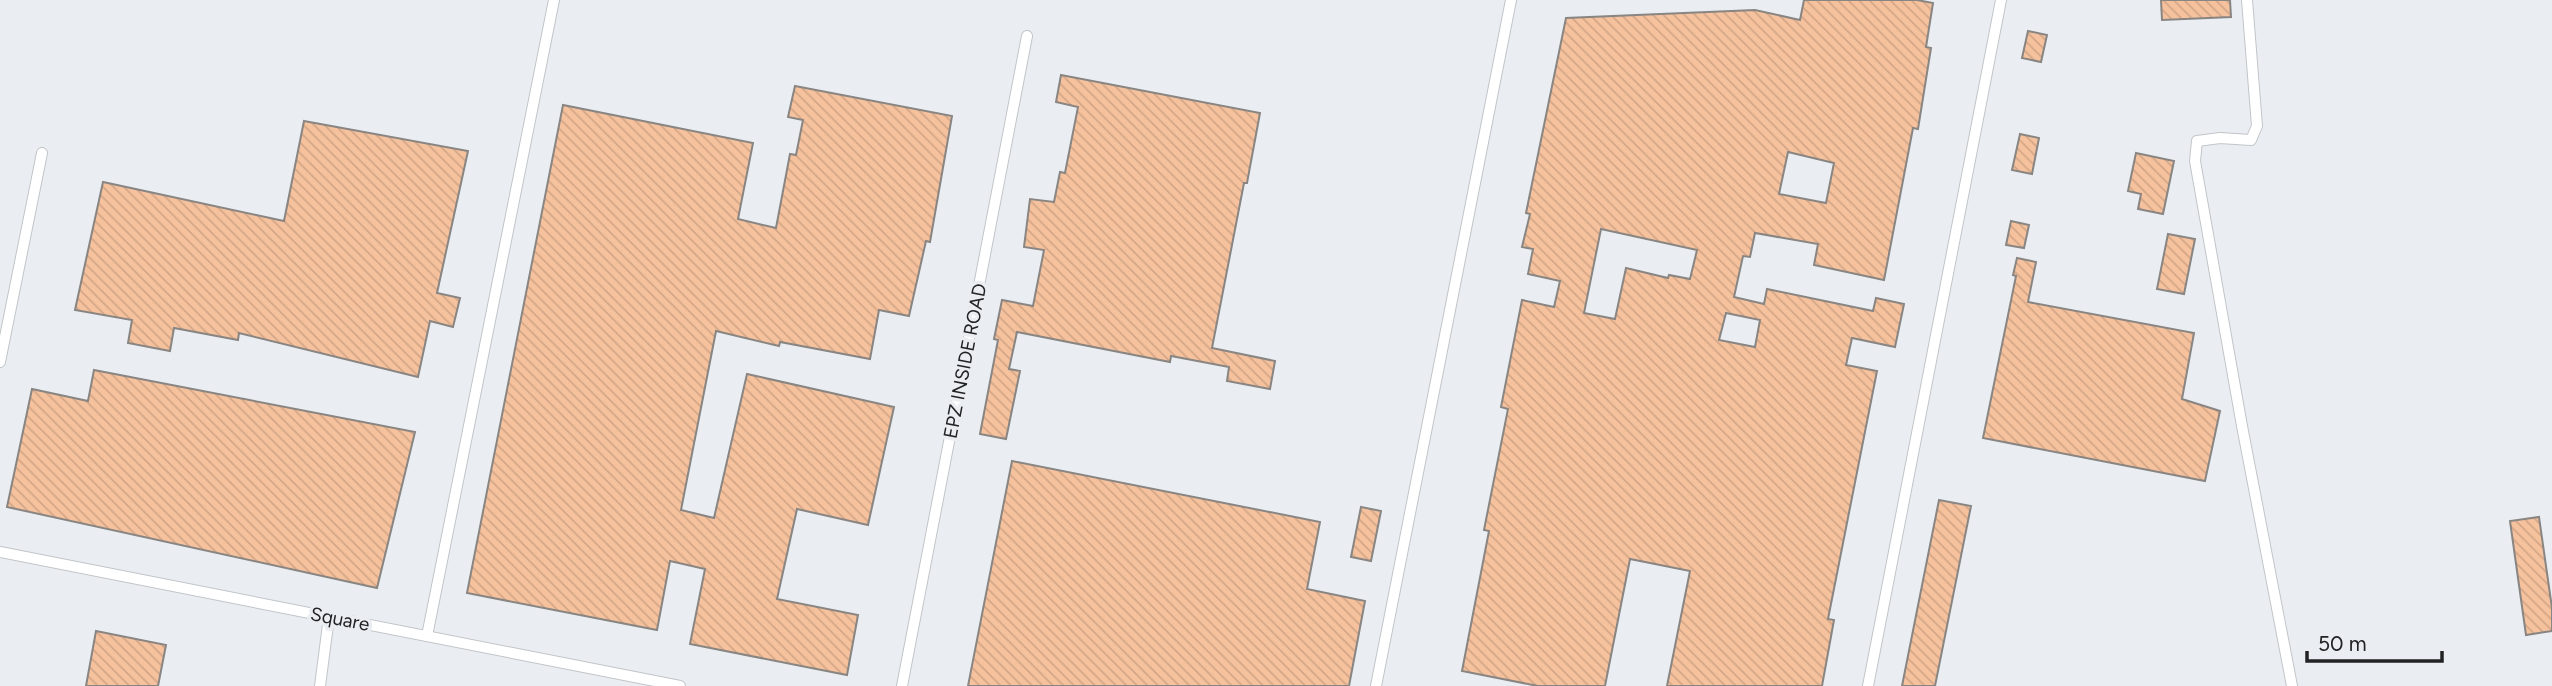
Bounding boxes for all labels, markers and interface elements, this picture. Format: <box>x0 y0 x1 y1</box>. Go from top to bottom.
street label: EPZ INSIDE ROAD <box>939 282 991 440</box>
street label: Square <box>308 602 372 636</box>
scale bar <box>2307 620 2442 664</box>
text: 50 m <box>2318 631 2367 656</box>

